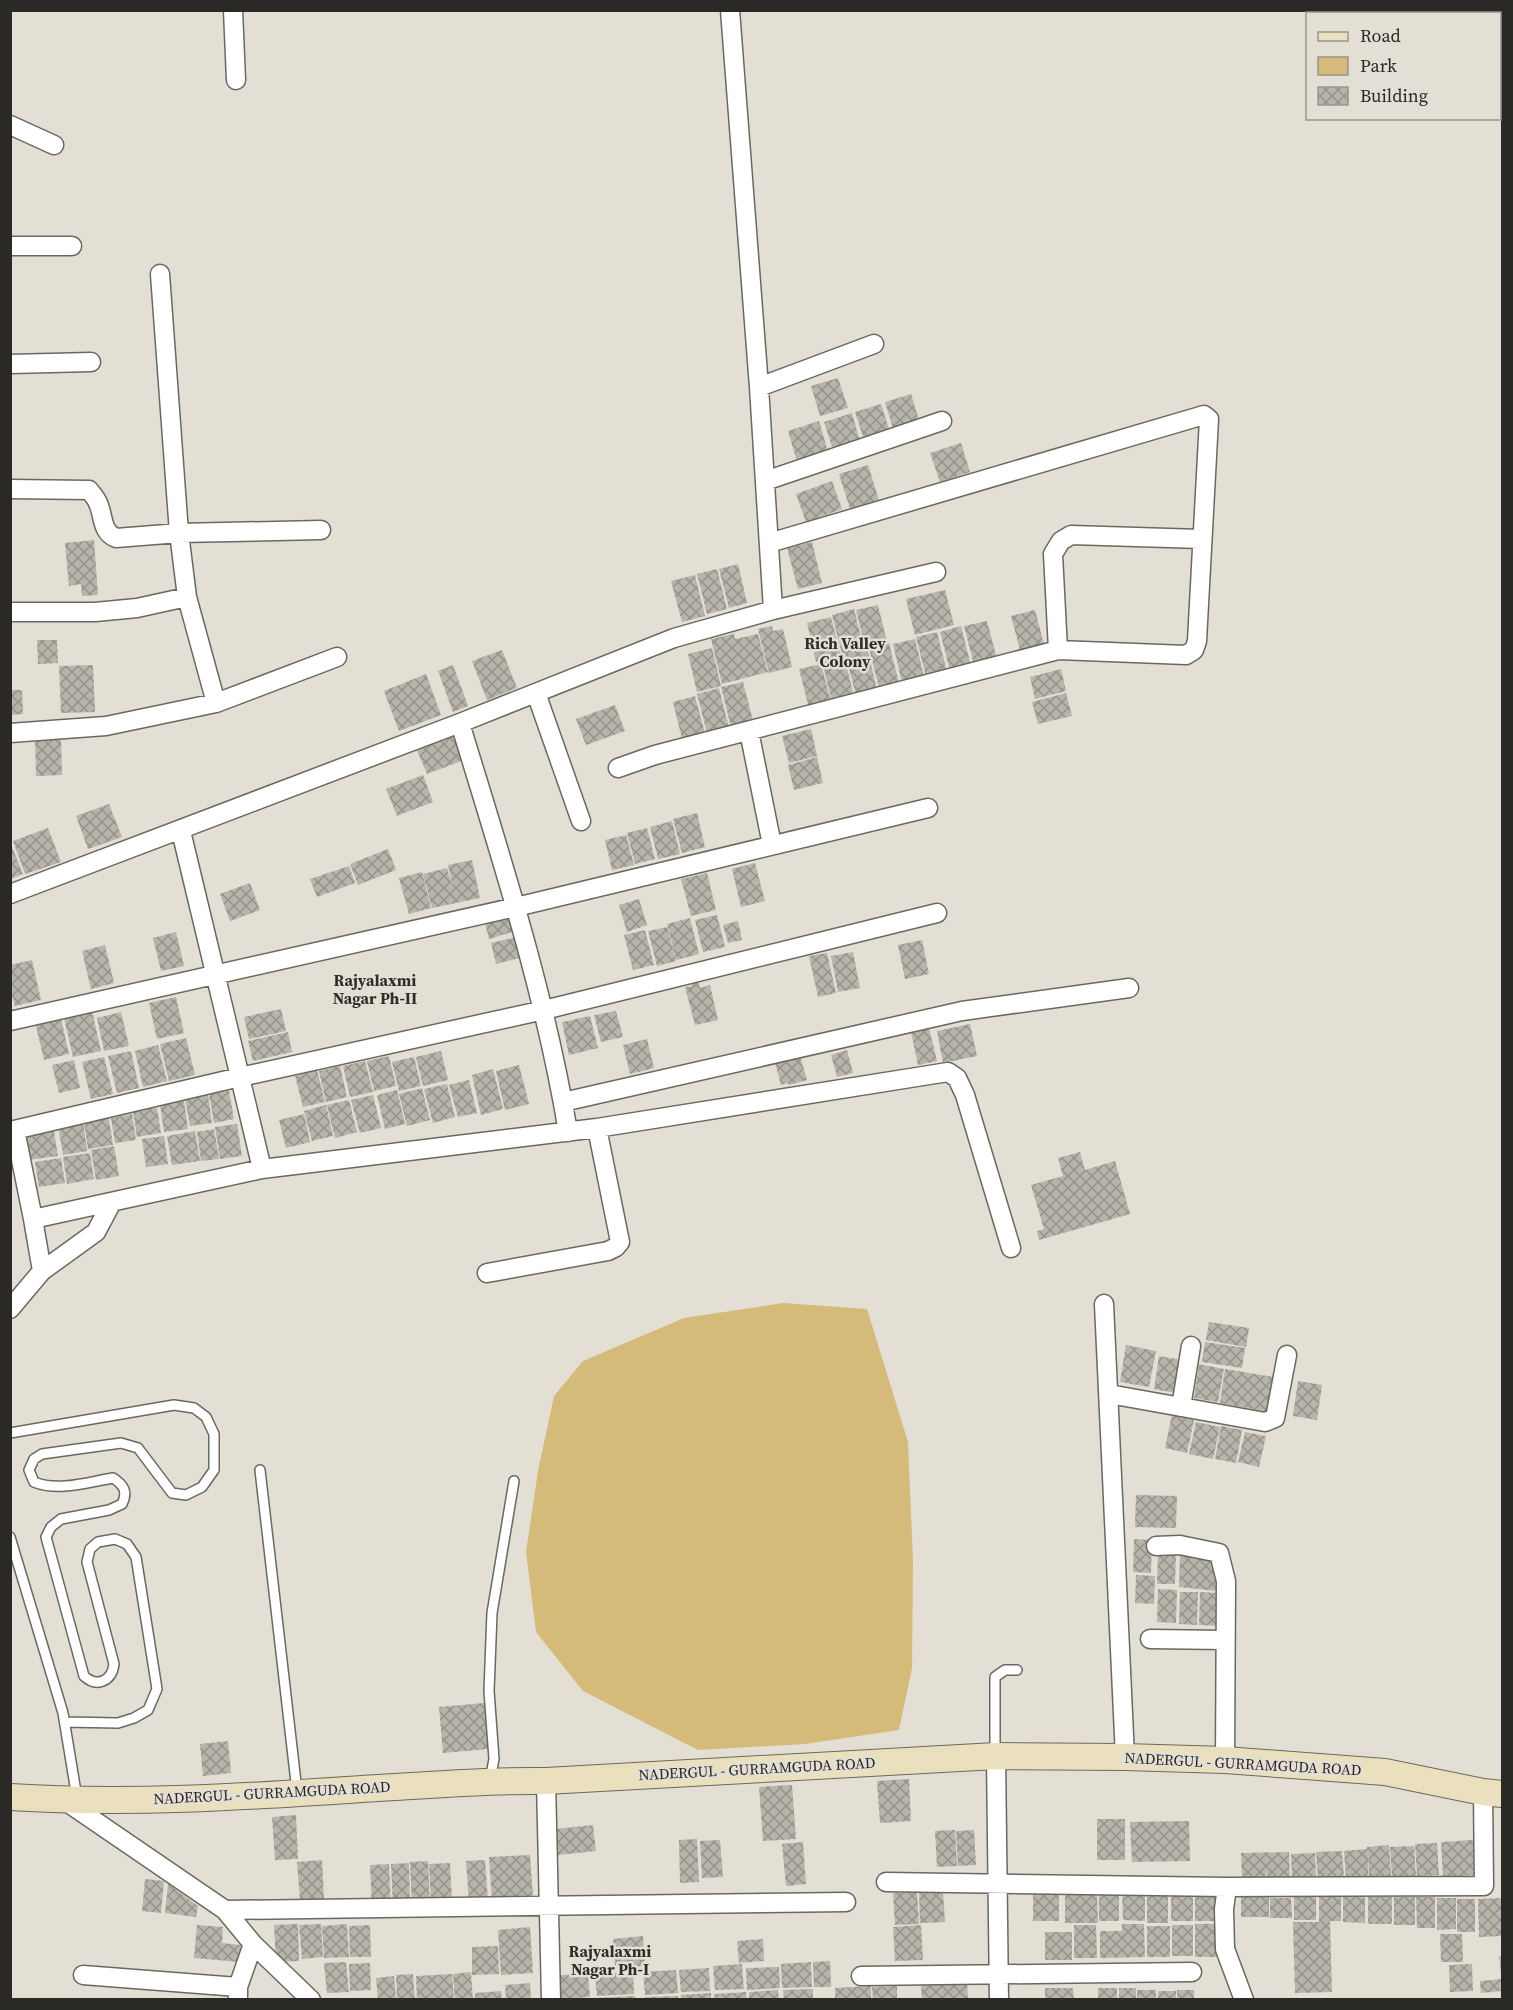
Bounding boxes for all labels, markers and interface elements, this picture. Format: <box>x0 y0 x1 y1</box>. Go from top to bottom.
legend <box>1306 12 1501 120</box>
text: Road <box>1360 23 1401 48</box>
text: Park <box>1360 53 1397 78</box>
text: Building <box>1360 83 1428 108</box>
district label: Rich Valley Colony <box>804 632 886 672</box>
district label: Rajyalaxmi Nagar Ph-II <box>333 969 417 1009</box>
street label: NADERGUL - GURRAMGUDA ROAD <box>1124 1747 1362 1780</box>
street label: NADERGUL - GURRAMGUDA ROAD <box>638 1752 876 1785</box>
street label: NADERGUL - GURRAMGUDA ROAD <box>153 1776 391 1809</box>
district label: Rajyalaxmi Nagar Ph-I <box>569 1940 651 1980</box>

